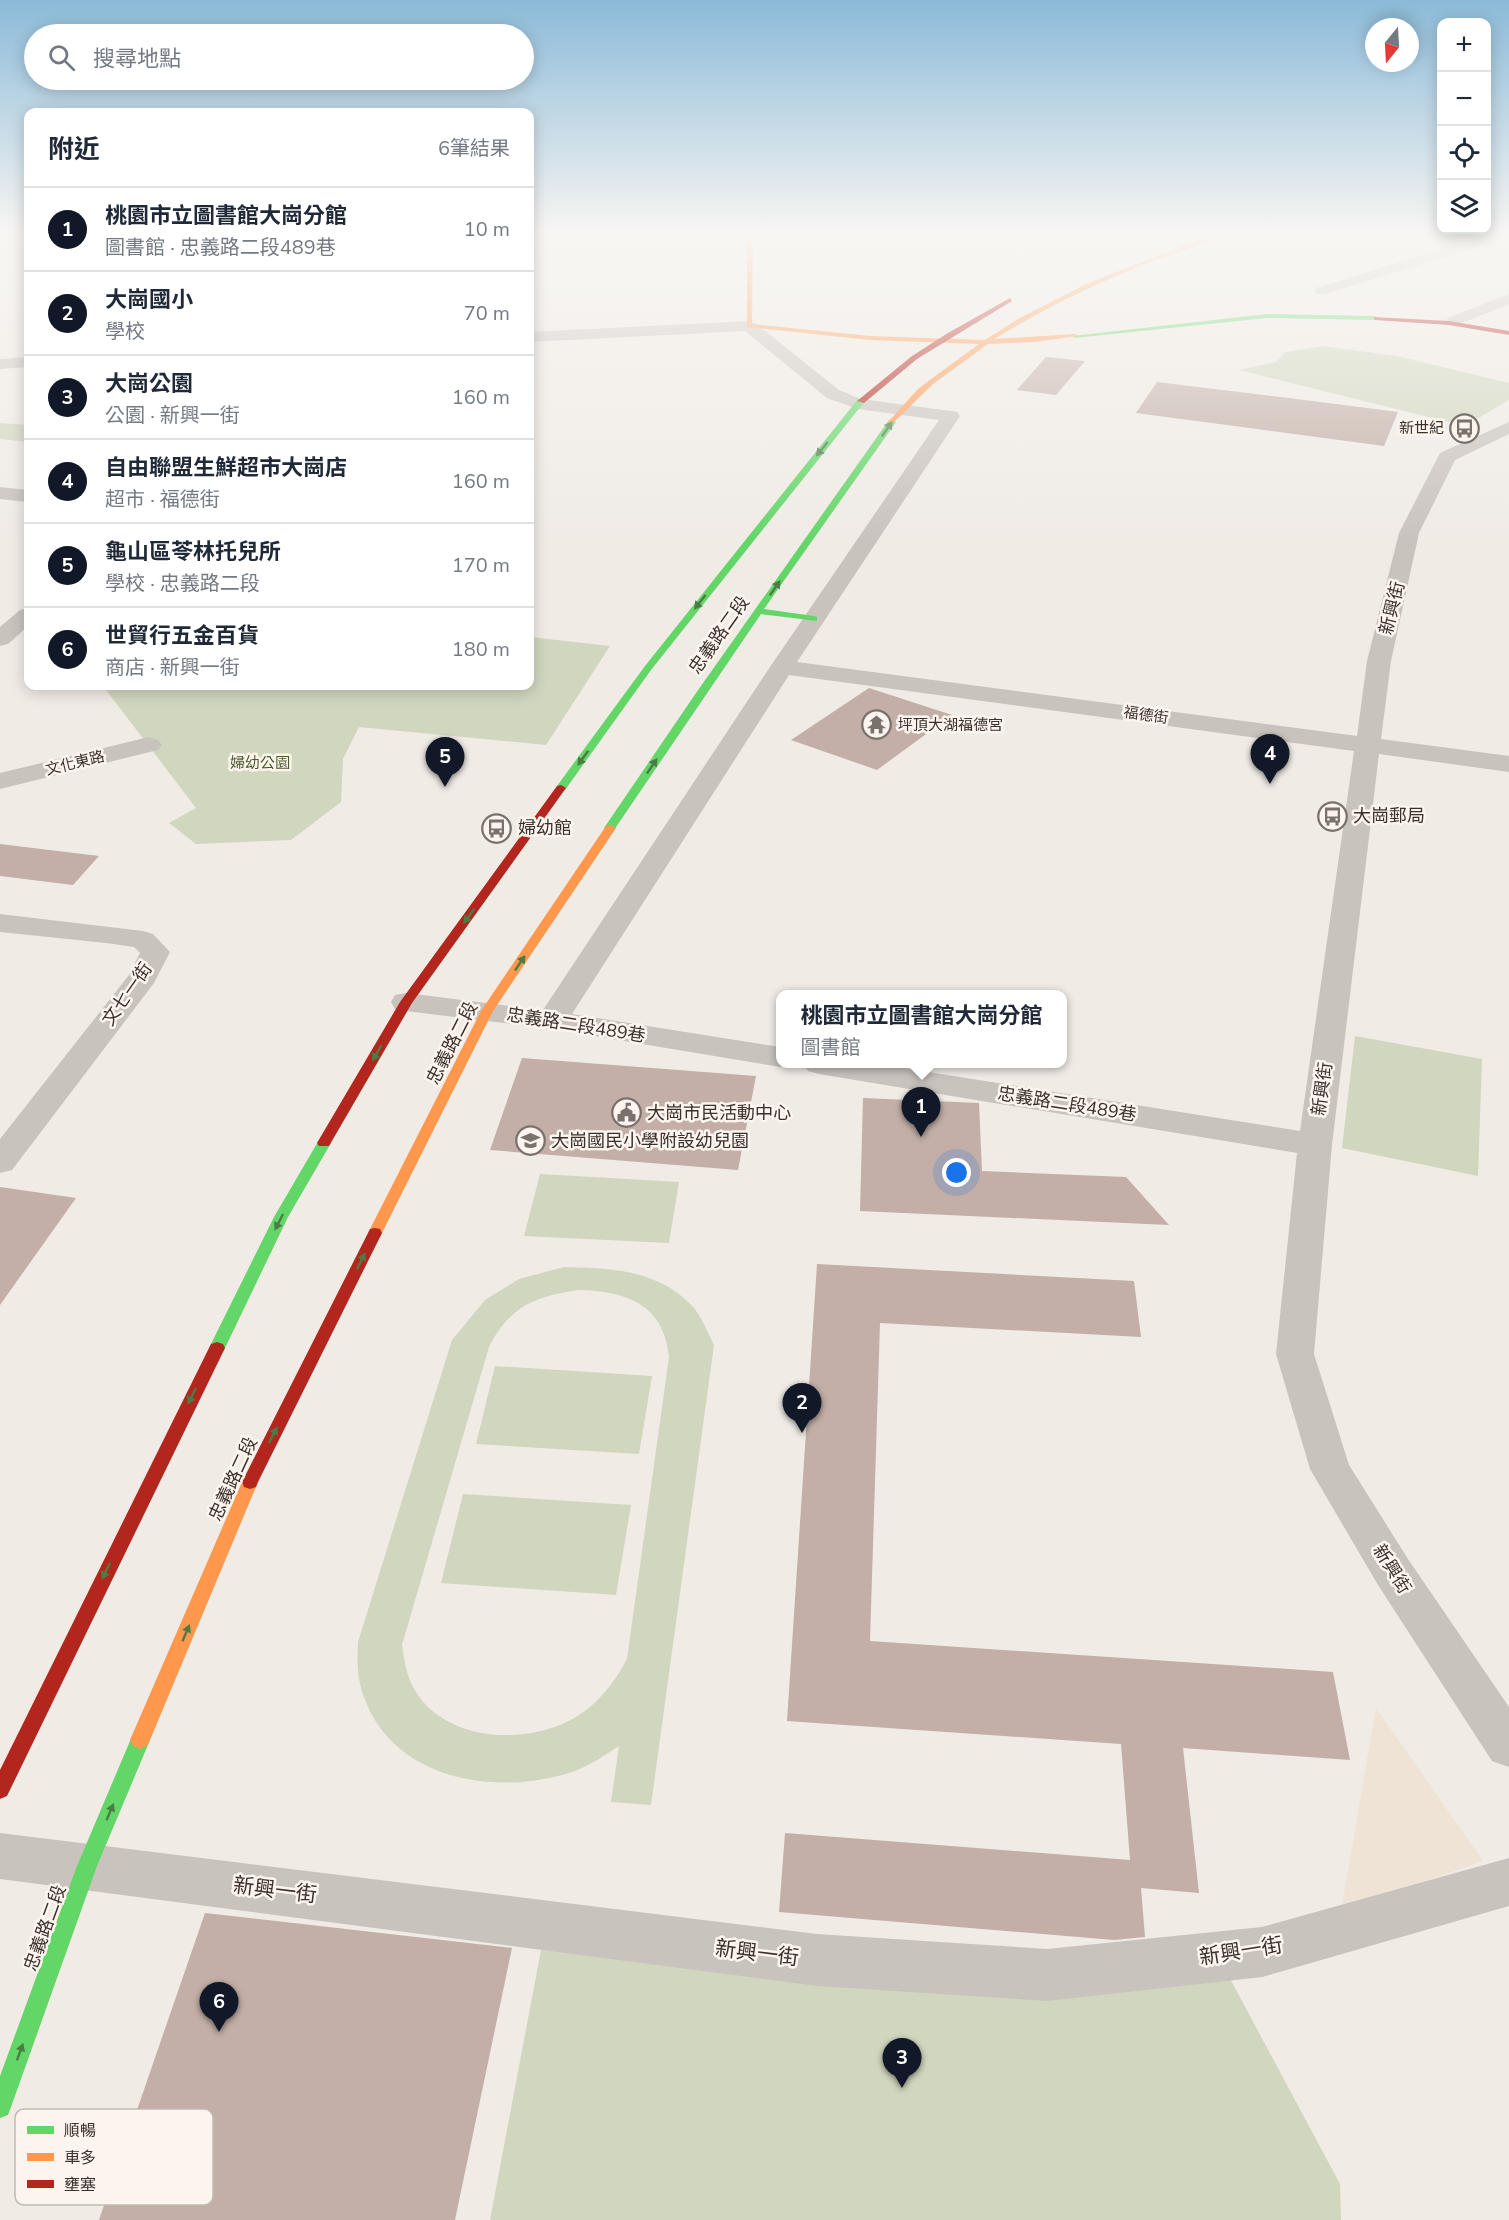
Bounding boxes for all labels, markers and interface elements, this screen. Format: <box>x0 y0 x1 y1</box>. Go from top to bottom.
north arrow <box>1365 18 1419 72</box>
map controls <box>1437 18 1491 234</box>
button: + <box>1437 18 1491 72</box>
search box <box>24 24 534 90</box>
icon: search <box>45 41 78 74</box>
text: 搜尋地點 <box>93 44 181 74</box>
button: − <box>1437 72 1491 126</box>
button: locate <box>1437 126 1491 180</box>
text: 附近 <box>48 132 100 167</box>
text: 6筆結果 <box>438 135 510 162</box>
button: layers <box>1437 180 1491 234</box>
text: 桃園市立圖書館大崗分館 <box>105 201 347 231</box>
text: 1 <box>62 216 74 243</box>
text: 10 m <box>464 216 510 243</box>
text: 圖書館 · 忠義路二段489巷 <box>105 234 336 261</box>
text: 大崗國小 <box>105 285 193 315</box>
text: 2 <box>62 300 74 327</box>
text: 70 m <box>464 300 510 327</box>
text: 學校 <box>105 318 145 345</box>
text: 大崗公園 <box>105 369 193 399</box>
text: 3 <box>62 384 74 411</box>
text: 160 m <box>452 384 510 411</box>
text: 公園 · 新興一街 <box>105 402 240 429</box>
bus stop icon: 新世紀 <box>1449 412 1481 444</box>
place label: 新世紀 <box>1399 418 1444 438</box>
one-way arrow <box>881 421 893 437</box>
one-way arrow <box>816 442 828 457</box>
text: 自由聯盟生鮮超市大崗店 <box>105 453 347 483</box>
text: 4 <box>62 468 74 495</box>
text: 160 m <box>452 468 510 495</box>
text: 超市 · 福德街 <box>105 486 220 513</box>
text: 龜山區苓林托兒所 <box>105 537 281 567</box>
text: 5 <box>62 552 74 579</box>
text: 170 m <box>452 552 510 579</box>
text: 學校 · 忠義路二段 <box>105 570 260 597</box>
street label: 新興街 <box>1374 579 1410 637</box>
one-way arrow <box>769 581 781 597</box>
street label: 忠義路二段 <box>683 591 755 679</box>
one-way arrow <box>694 594 707 610</box>
text: 世貿行五金百貨 <box>105 621 259 651</box>
text: 6 <box>62 636 74 663</box>
text: 180 m <box>452 636 510 663</box>
text: 商店 · 新興一街 <box>105 654 240 681</box>
street label: 福德街 <box>1122 702 1170 728</box>
temple icon: 坪頂大湖福德宮 <box>861 709 893 741</box>
place label: 坪頂大湖福德宮 <box>898 715 1003 735</box>
pin: 4 <box>1250 734 1290 784</box>
pin: 5 <box>426 738 464 787</box>
street label: 文化東路 <box>43 746 107 780</box>
one-way arrow <box>577 749 589 765</box>
park label: 婦幼公園 <box>230 753 290 773</box>
one-way arrow <box>646 758 658 774</box>
bus stop icon: 大崗郵局 <box>1316 800 1348 832</box>
place label: 大崗郵局 <box>1353 804 1425 828</box>
bus stop icon: 婦幼館 <box>481 812 513 844</box>
place label: 婦幼館 <box>518 816 572 840</box>
one-way arrow <box>463 907 475 923</box>
one-way arrow <box>514 955 526 971</box>
street label: 文七一街 <box>97 958 157 1030</box>
popup <box>776 990 1067 1068</box>
street label: 忠義路二段 <box>421 997 483 1089</box>
text: 桃園市立圖書館大崗分館 <box>800 1001 1043 1031</box>
street label: 忠義路二段489巷 <box>505 1002 647 1048</box>
text: 圖書館 <box>800 1034 860 1061</box>
one-way arrow <box>372 1045 382 1062</box>
street label: 新興街 <box>1306 1061 1338 1117</box>
street label: 忠義路二段489巷 <box>996 1081 1138 1127</box>
pin: 1 <box>902 1088 940 1137</box>
public building icon: 大崗市民活動中心 <box>610 1097 642 1129</box>
place label: 大崗市民活動中心 <box>647 1101 791 1125</box>
school or university icon: 大崗國民小學附設幼兒園 <box>514 1125 546 1157</box>
place label: 大崗國民小學附設幼兒園 <box>551 1129 749 1153</box>
your location <box>942 1158 971 1187</box>
one-way arrow <box>274 1213 284 1230</box>
one-way arrow <box>356 1253 366 1270</box>
pin: 2 <box>782 1384 822 1433</box>
one-way arrow <box>188 1388 197 1405</box>
one-way arrow <box>268 1427 278 1444</box>
street label: 忠義路二段 <box>203 1433 263 1525</box>
street label: 新興街 <box>1368 1540 1416 1598</box>
one-way arrow <box>102 1563 111 1580</box>
one-way arrow <box>181 1623 191 1641</box>
one-way arrow <box>105 1803 115 1821</box>
street label: 新興一街 <box>232 1871 318 1909</box>
street label: 忠義路二段 <box>18 1882 72 1974</box>
street label: 新興一街 <box>1197 1931 1285 1971</box>
street label: 新興一街 <box>714 1934 800 1972</box>
pin: 6 <box>200 1982 238 2032</box>
pin: 3 <box>882 2038 922 2088</box>
one-way arrow <box>15 2043 25 2061</box>
legend <box>15 2109 213 2205</box>
text: 順暢 <box>64 2120 96 2142</box>
text: 車多 <box>64 2147 96 2169</box>
text: 壅塞 <box>64 2174 96 2196</box>

